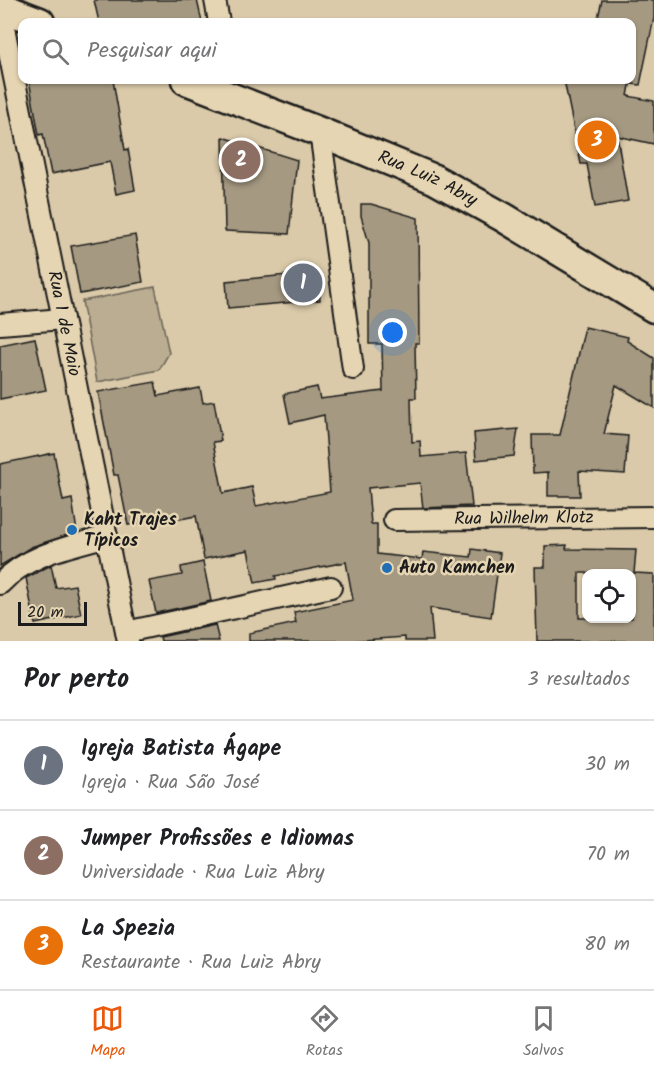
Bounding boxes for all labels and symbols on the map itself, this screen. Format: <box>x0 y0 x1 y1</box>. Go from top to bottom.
pin: 3 <box>578 118 616 162</box>
pin: 2 <box>222 138 260 182</box>
street label: Rua Luiz Abry <box>373 143 483 215</box>
pin: 1 <box>284 260 322 306</box>
street label: Rua 1 de Maio <box>39 268 89 379</box>
your location <box>378 318 407 347</box>
street label: Rua Wilhelm Klotz <box>454 503 594 534</box>
place label: Kaht Trajes Típicos <box>84 506 177 556</box>
marker: Kaht Trajes Típicos <box>65 523 79 537</box>
place label: Auto Kamchen <box>399 554 515 583</box>
marker: Auto Kamchen <box>380 561 394 575</box>
scale bar <box>18 599 87 626</box>

